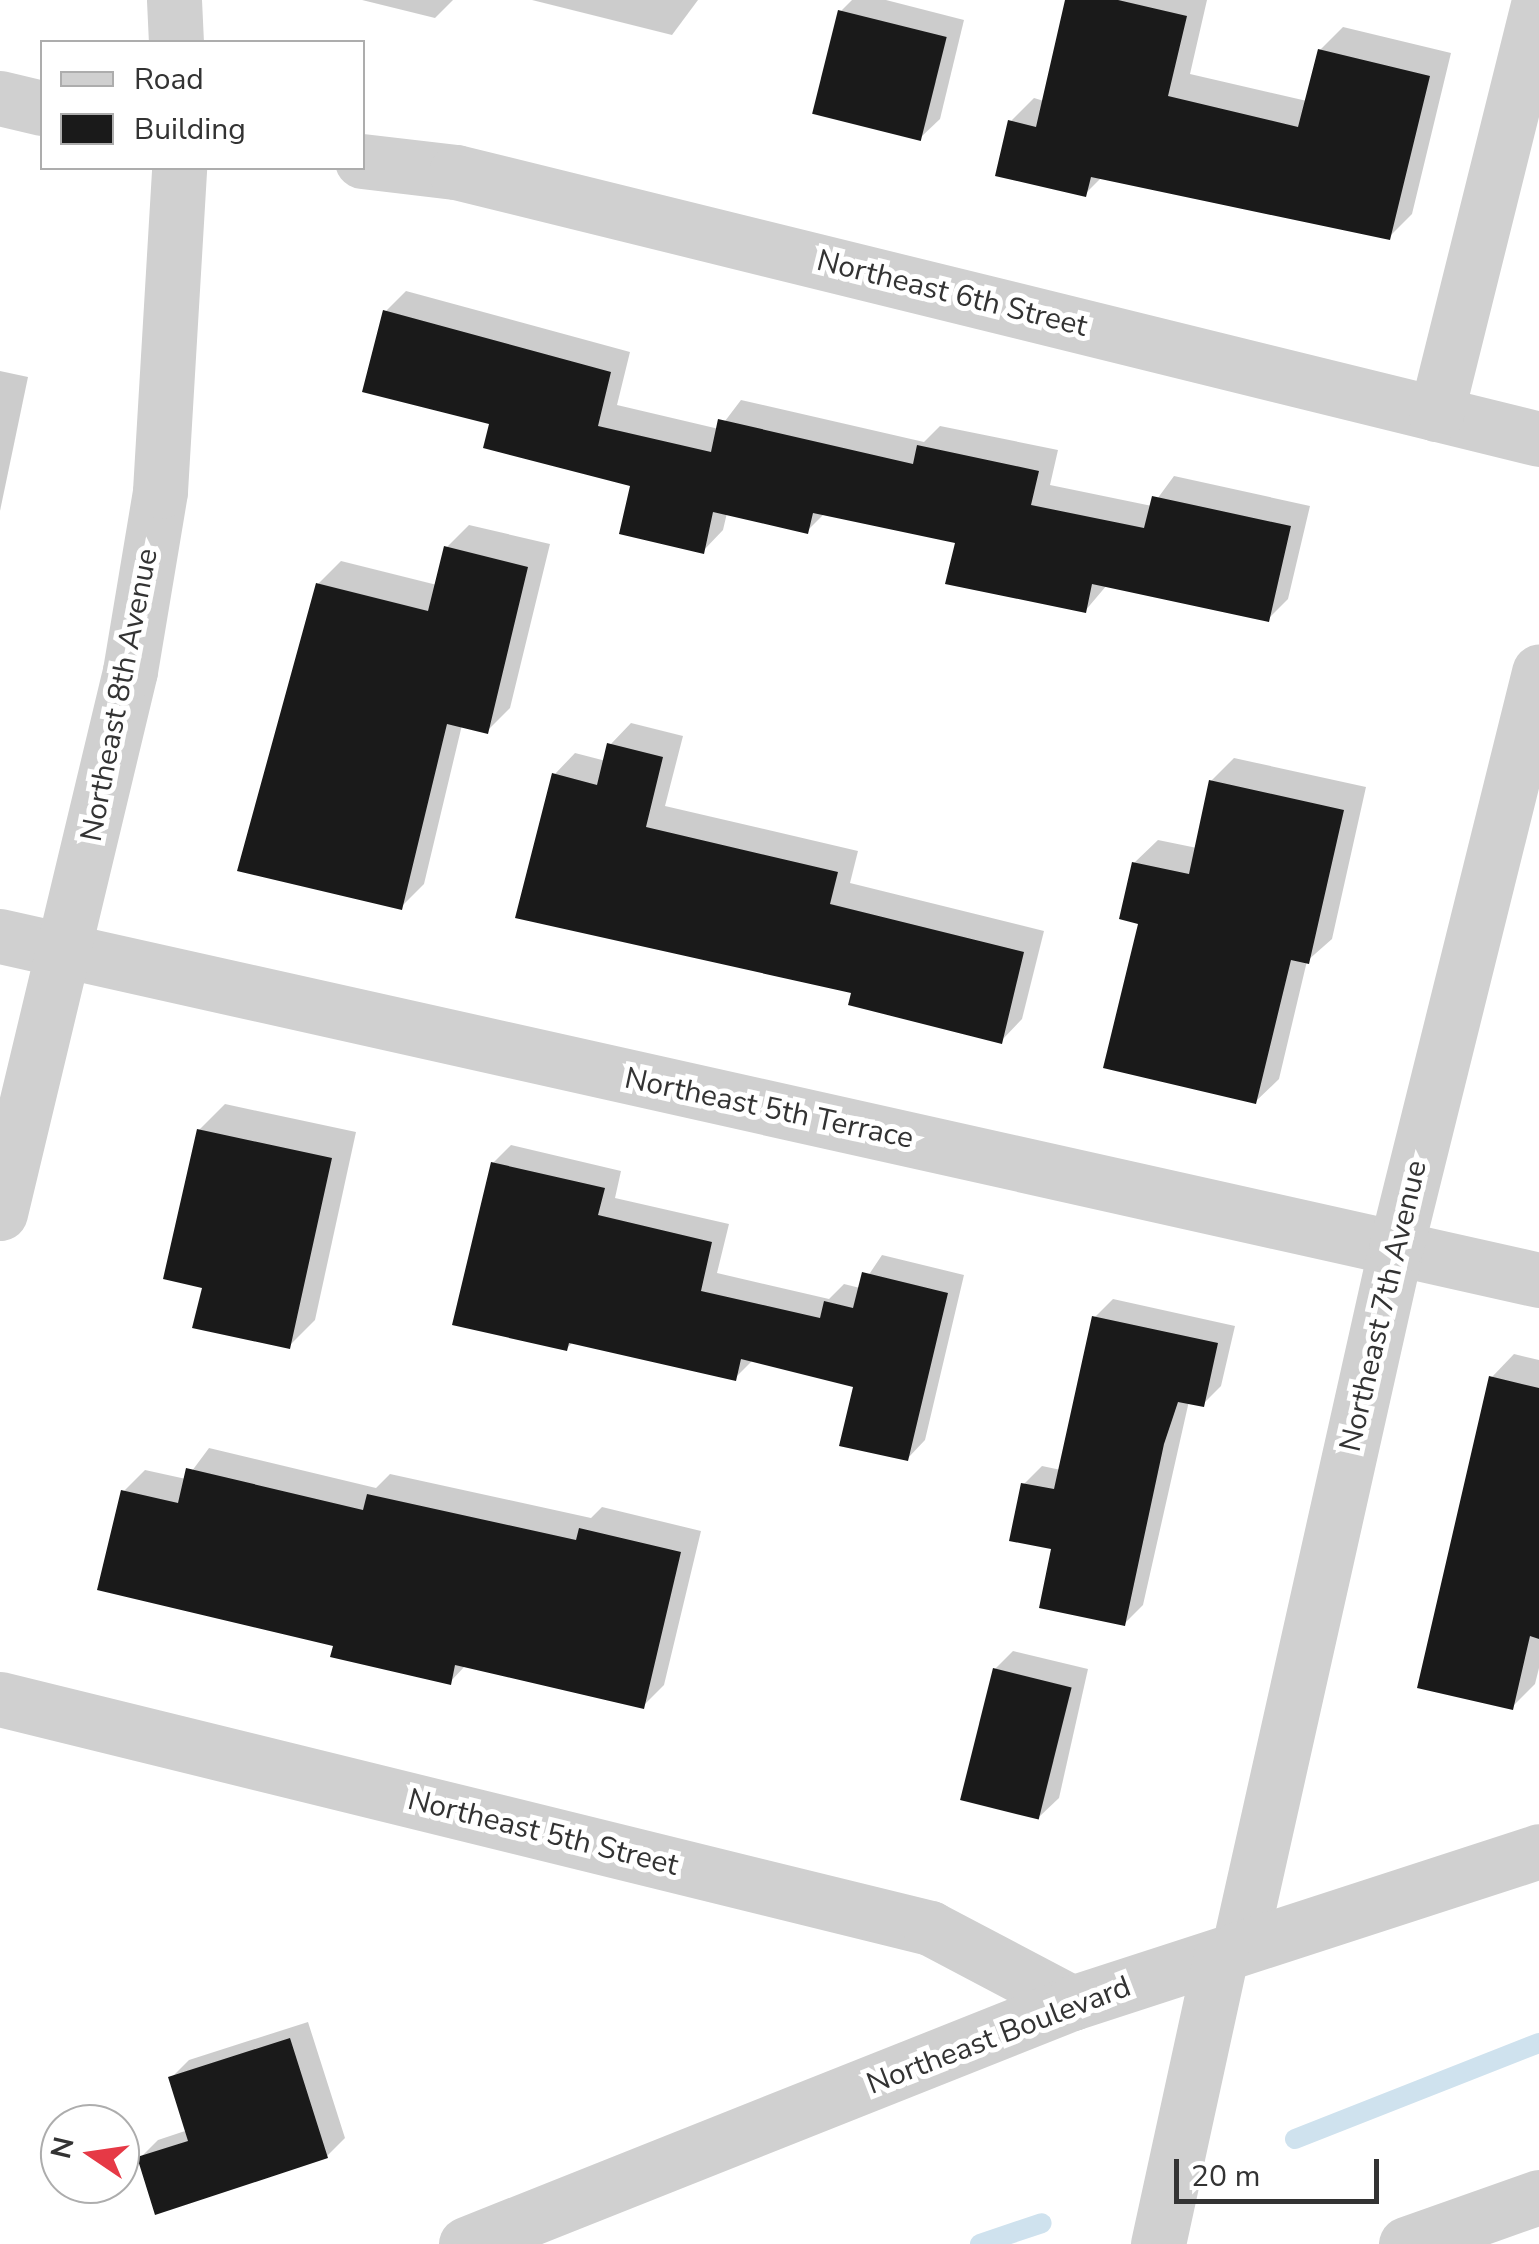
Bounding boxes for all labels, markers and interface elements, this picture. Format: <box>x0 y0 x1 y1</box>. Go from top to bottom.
legend <box>40 40 365 170</box>
text: Road <box>134 59 204 100</box>
text: Building <box>134 109 246 150</box>
street label: Northeast 6th Street <box>813 243 1091 345</box>
street label: Northeast 8th Avenue <box>74 545 166 845</box>
street label: Northeast 5th Terrace <box>621 1061 917 1157</box>
street label: Northeast 7th Avenue <box>1333 1157 1435 1455</box>
street label: Northeast 5th Street <box>404 1782 682 1884</box>
street label: Northeast Boulevard <box>862 1969 1136 2103</box>
north arrow <box>40 2104 140 2204</box>
text: N <box>42 2133 84 2162</box>
scale bar <box>1179 2139 1384 2201</box>
text: 20 m <box>1191 2156 1260 2197</box>

